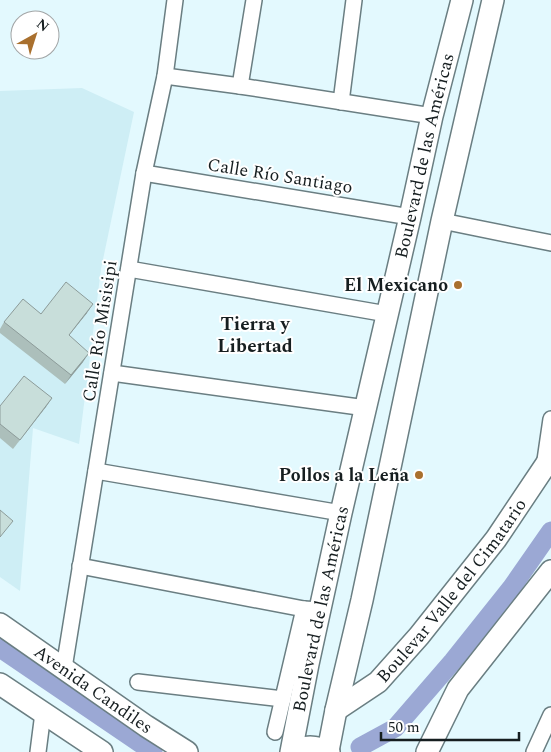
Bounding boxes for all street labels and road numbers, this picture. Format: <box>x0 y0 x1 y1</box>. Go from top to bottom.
street label: Boulevard de las Américas <box>387 50 461 261</box>
street label: Calle Río Santiago <box>205 151 355 201</box>
street label: Calle Río Misisipi <box>75 258 125 404</box>
street label: Boulevar Valle del Cimatario <box>370 493 533 689</box>
street label: Boulevard de las Américas <box>285 503 356 715</box>
street label: Avenida Candiles <box>29 638 158 740</box>

